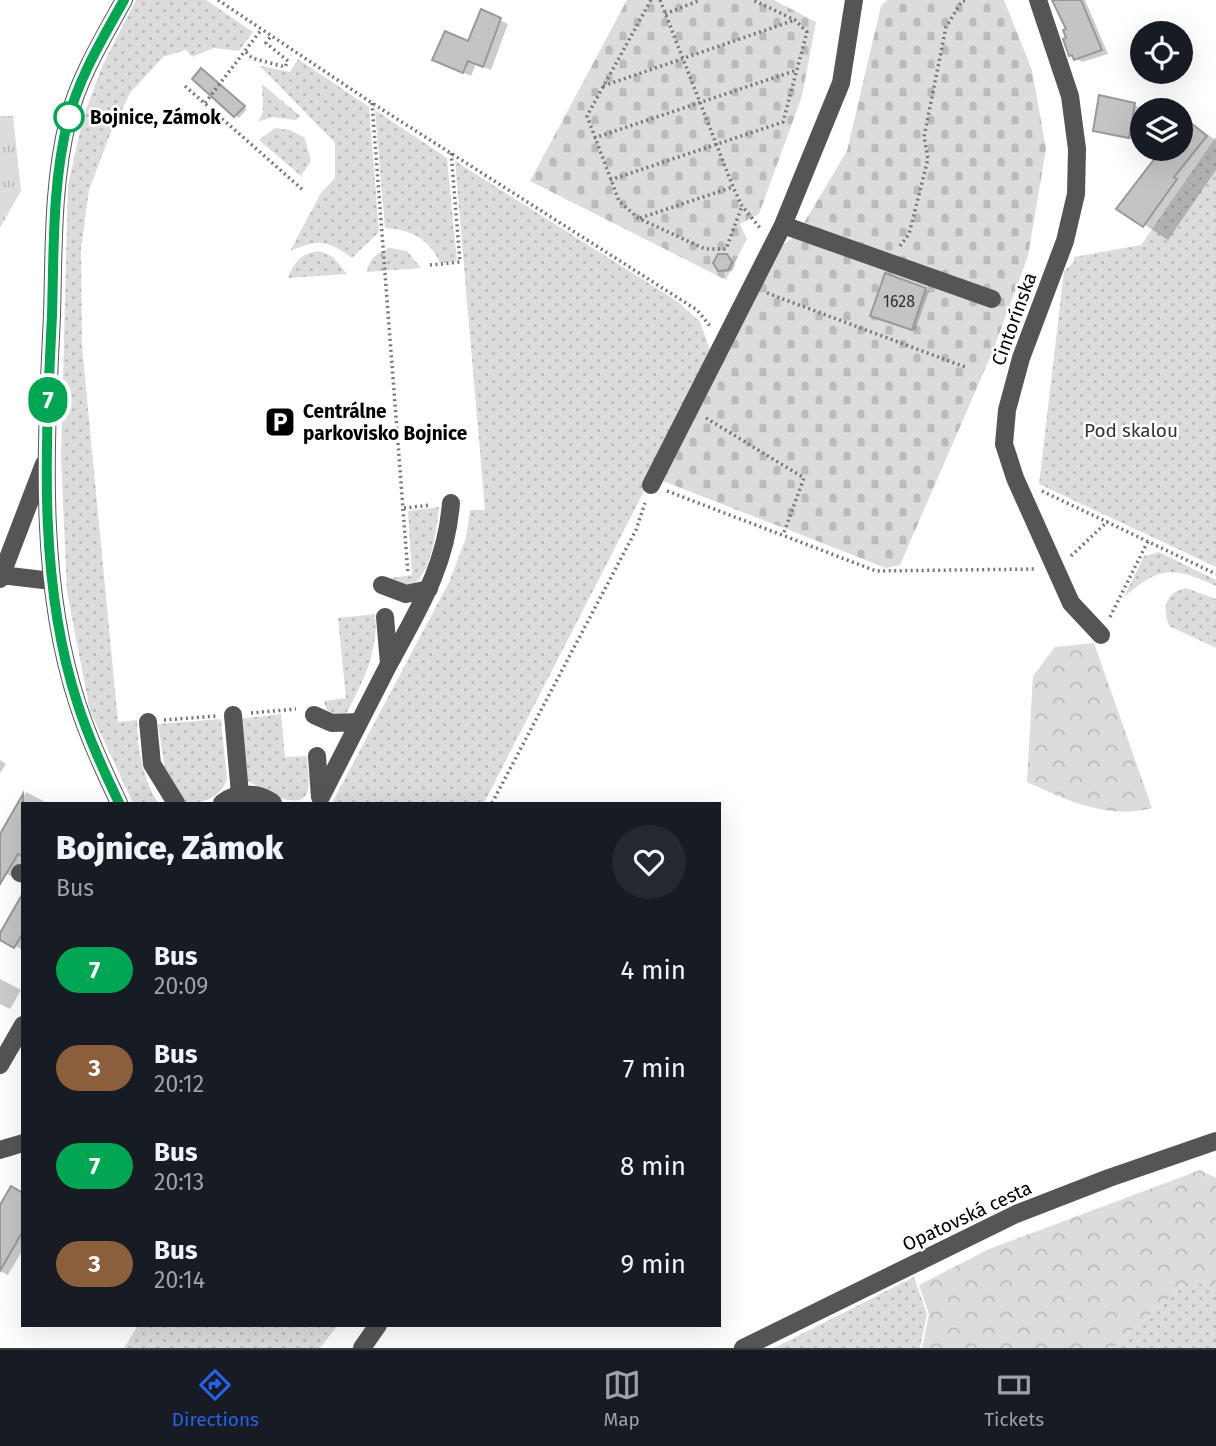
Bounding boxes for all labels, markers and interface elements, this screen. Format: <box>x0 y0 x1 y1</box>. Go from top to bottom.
map controls <box>1130 21 1193 161</box>
button: locate <box>1130 21 1193 84</box>
button: layers <box>1130 98 1193 161</box>
marker: Bojnice, Zámok <box>54 102 84 132</box>
place label: Bojnice, Zámok <box>90 106 221 129</box>
street label: Cintorínska <box>987 269 1041 369</box>
house number: 1628 <box>883 292 915 311</box>
line badge: 7 <box>25 377 71 423</box>
text: 7 <box>42 386 54 414</box>
place label: Centrálne parkovisko Bojnice <box>303 400 467 445</box>
parking icon: Centrálne parkovisko Bojnice <box>263 405 297 439</box>
park label: Pod skalou <box>1084 419 1178 442</box>
button: heart <box>612 825 686 899</box>
text: Bojnice, Zámok <box>56 828 283 868</box>
text: Bus <box>56 874 94 902</box>
text: Bus <box>154 941 197 972</box>
text: 4 min <box>620 955 686 986</box>
text: 7 <box>89 956 100 984</box>
text: 20:09 <box>154 972 208 1000</box>
text: Bus <box>154 1039 197 1070</box>
text: 7 min <box>623 1053 686 1084</box>
text: 3 <box>88 1054 101 1082</box>
text: 20:12 <box>154 1070 204 1098</box>
text: Bus <box>154 1137 197 1168</box>
text: 8 min <box>620 1151 686 1182</box>
text: 7 <box>89 1152 100 1180</box>
text: 20:13 <box>154 1168 204 1196</box>
street label: Opatovská cesta <box>899 1176 1035 1256</box>
text: Bus <box>154 1235 197 1266</box>
text: 9 min <box>621 1249 686 1280</box>
text: 3 <box>88 1250 101 1278</box>
text: 20:14 <box>154 1266 205 1294</box>
tab: Directions <box>172 1366 259 1431</box>
tab: Map <box>603 1366 641 1431</box>
tab: Tickets <box>984 1366 1044 1431</box>

